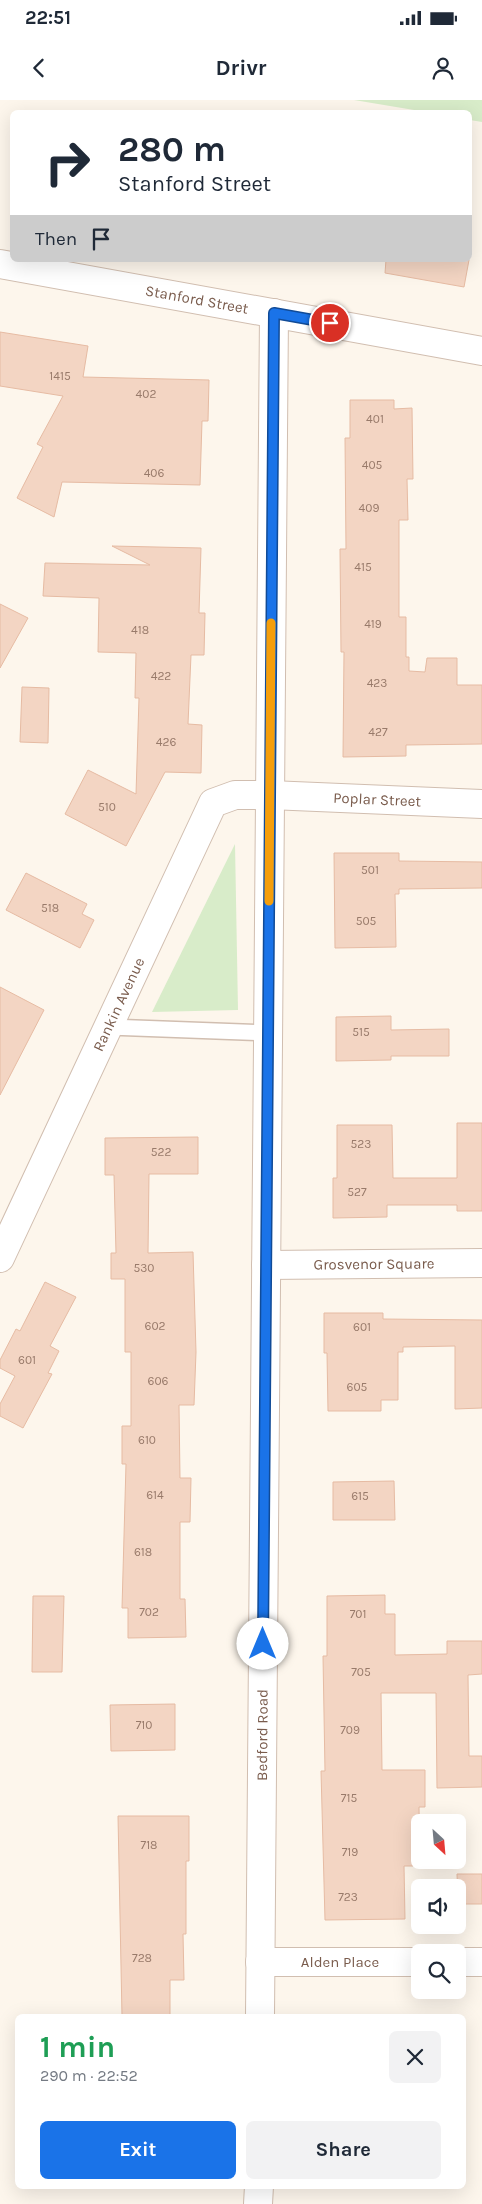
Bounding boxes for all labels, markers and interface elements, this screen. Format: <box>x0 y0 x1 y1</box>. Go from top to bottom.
text: 22:51 <box>25 7 71 29</box>
icon: back <box>25 54 53 82</box>
icon: person <box>429 54 457 82</box>
text: Drivr <box>215 55 267 81</box>
text: 280 m <box>118 129 226 170</box>
icon: right <box>35 130 100 195</box>
text: Stanford Street <box>118 171 271 197</box>
icon: arrive <box>87 225 115 253</box>
text: Then <box>35 228 77 250</box>
street label: Stanford Street <box>144 281 250 318</box>
pin <box>309 302 351 344</box>
icon: arrive <box>316 309 344 337</box>
house number: 1415 <box>49 369 71 383</box>
house number: 402 <box>136 387 156 401</box>
house number: 401 <box>366 412 384 426</box>
house number: 405 <box>362 458 383 472</box>
house number: 406 <box>144 466 164 480</box>
house number: 409 <box>359 501 379 515</box>
house number: 415 <box>354 560 372 574</box>
house number: 419 <box>364 617 382 631</box>
house number: 418 <box>131 623 149 637</box>
house number: 422 <box>151 669 171 683</box>
house number: 423 <box>367 676 387 690</box>
house number: 427 <box>368 725 388 739</box>
house number: 426 <box>156 735 176 749</box>
street label: Poplar Street <box>333 789 422 810</box>
house number: 510 <box>98 800 116 814</box>
house number: 501 <box>361 863 379 877</box>
house number: 518 <box>41 901 59 915</box>
house number: 505 <box>356 914 377 928</box>
street label: Rankin Avenue <box>89 955 148 1054</box>
house number: 515 <box>352 1025 370 1039</box>
house number: 523 <box>351 1137 371 1151</box>
house number: 522 <box>151 1145 171 1159</box>
house number: 527 <box>347 1185 367 1199</box>
street label: Grosvenor Square <box>313 1254 435 1274</box>
house number: 530 <box>134 1261 154 1275</box>
house number: 602 <box>145 1319 166 1333</box>
house number: 601 <box>353 1320 371 1334</box>
house number: 601 <box>18 1353 36 1367</box>
house number: 606 <box>148 1374 169 1388</box>
house number: 605 <box>347 1380 368 1394</box>
house number: 610 <box>138 1433 156 1447</box>
house number: 614 <box>146 1488 164 1502</box>
house number: 615 <box>351 1489 369 1503</box>
house number: 618 <box>134 1545 152 1559</box>
house number: 702 <box>139 1605 159 1619</box>
house number: 701 <box>350 1607 366 1621</box>
position arrow <box>236 1617 288 1669</box>
house number: 705 <box>351 1665 371 1679</box>
street label: Bedford Road <box>253 1689 272 1781</box>
house number: 710 <box>136 1718 152 1732</box>
house number: 709 <box>340 1723 360 1737</box>
house number: 715 <box>341 1791 357 1805</box>
north arrow <box>411 1814 466 1869</box>
map controls <box>411 1814 466 1999</box>
house number: 718 <box>141 1838 157 1852</box>
house number: 719 <box>342 1845 358 1859</box>
button: sound <box>411 1879 466 1934</box>
house number: 723 <box>338 1890 358 1904</box>
button: search <box>411 1944 466 1999</box>
house number: 728 <box>132 1951 152 1965</box>
street label: Alden Place <box>301 1953 379 1971</box>
text: 1 min <box>40 2029 115 2065</box>
button: close <box>389 2031 441 2083</box>
text: 290 m · 22:52 <box>40 2066 138 2085</box>
button: Exit <box>40 2121 236 2179</box>
button: Share <box>246 2121 441 2179</box>

